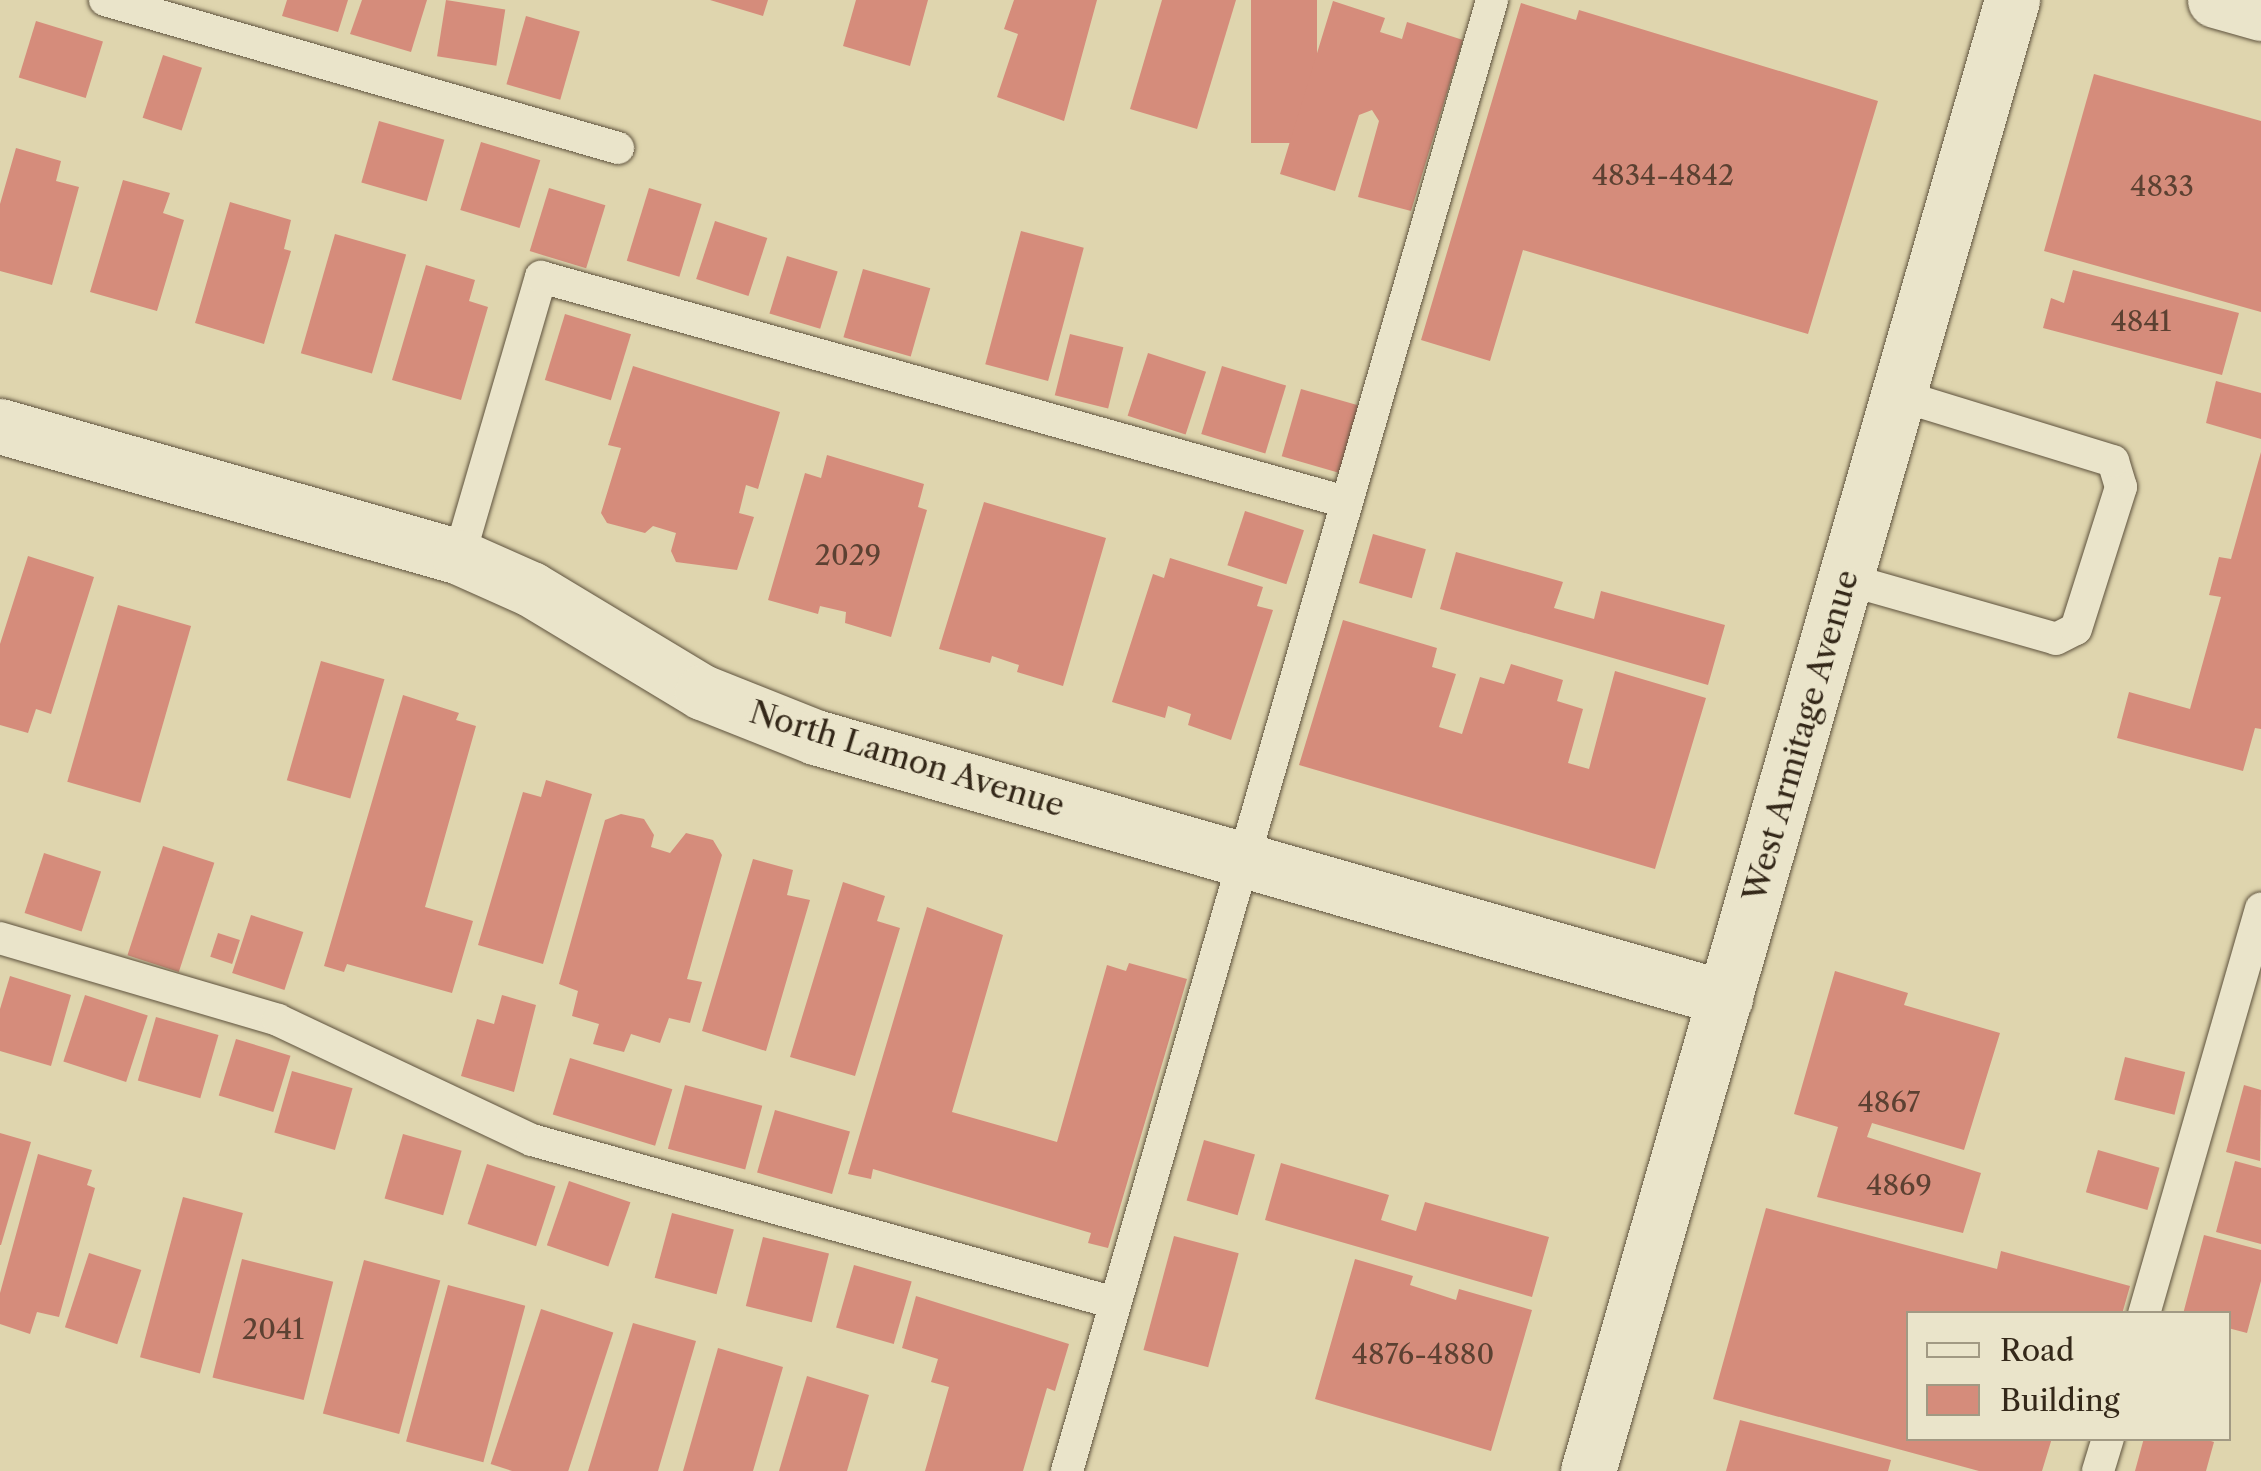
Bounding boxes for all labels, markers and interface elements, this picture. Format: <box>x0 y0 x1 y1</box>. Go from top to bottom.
house number: 4834-4842 <box>1592 158 1734 192</box>
house number: 4833 <box>2130 169 2194 203</box>
house number: 4841 <box>2111 304 2171 338</box>
house number: 2029 <box>815 538 881 572</box>
street label: West Armitage Avenue <box>1735 565 1867 907</box>
street label: North Lamon Avenue <box>744 693 1070 825</box>
house number: 4867 <box>1858 1085 1920 1119</box>
house number: 4869 <box>1866 1168 1932 1202</box>
legend <box>1906 1311 2231 1441</box>
house number: 2041 <box>242 1312 304 1346</box>
text: Road <box>2000 1332 2074 1369</box>
house number: 4876-4880 <box>1352 1337 1494 1371</box>
text: Building <box>2000 1382 2120 1419</box>

